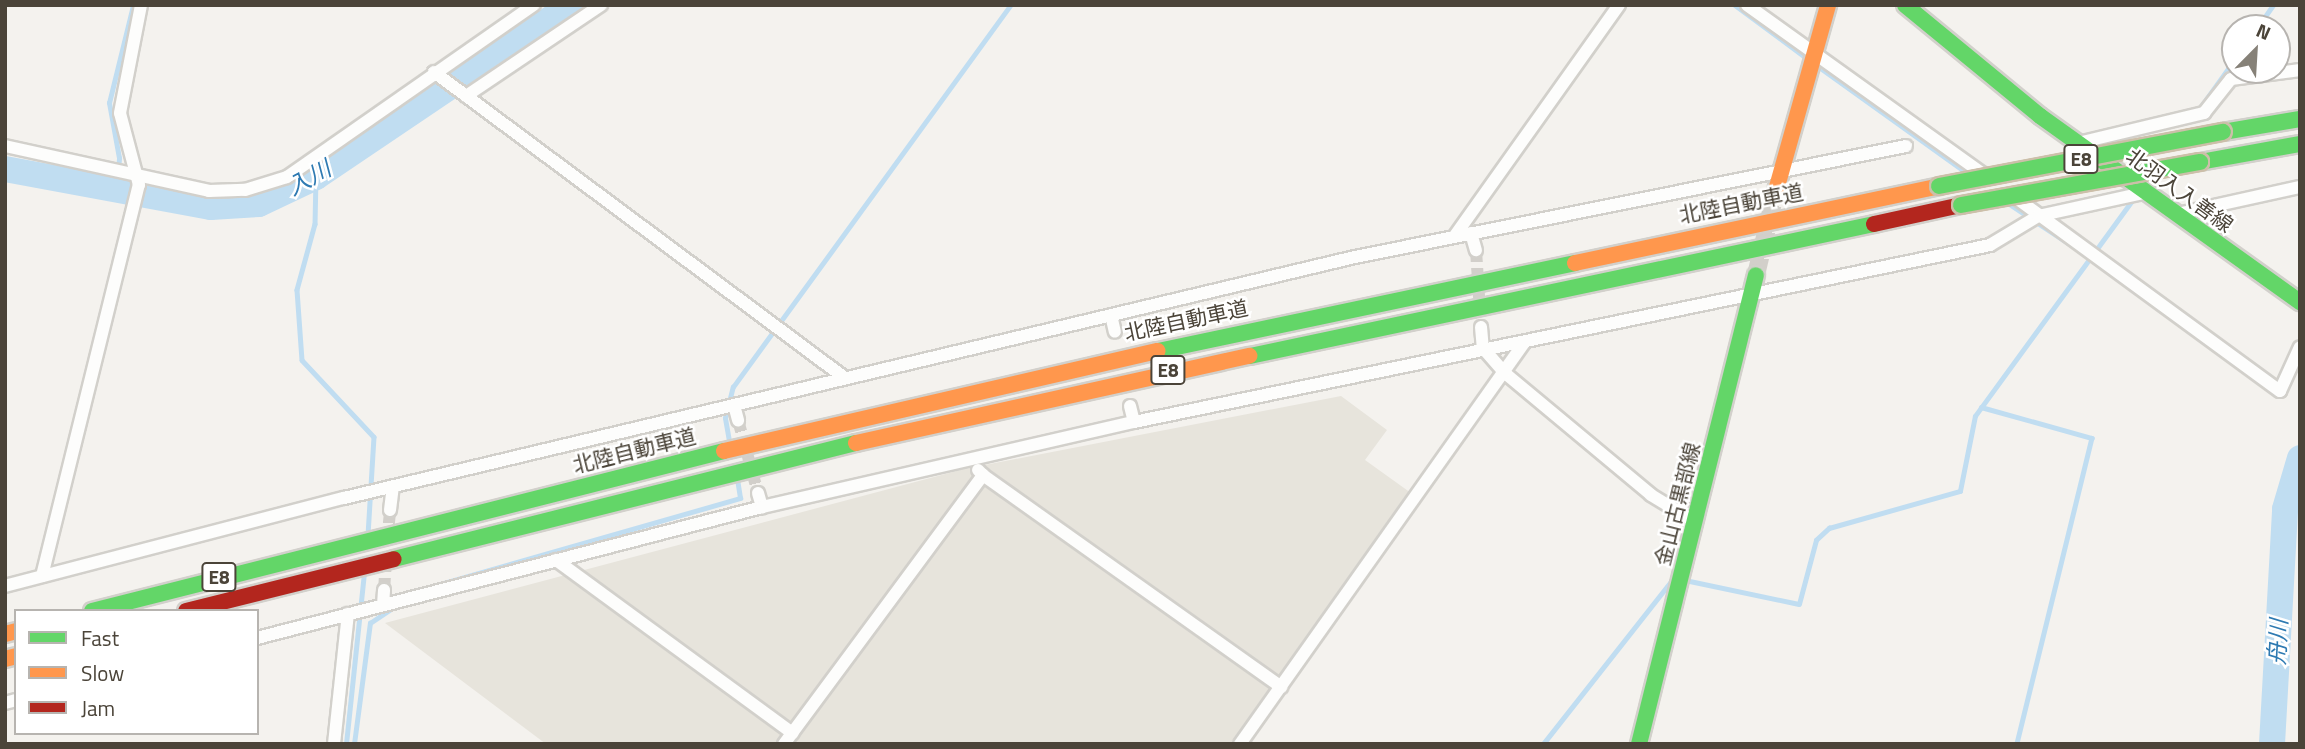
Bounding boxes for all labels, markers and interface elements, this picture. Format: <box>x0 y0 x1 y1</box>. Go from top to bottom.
north arrow <box>2221 14 2291 84</box>
text: N <box>2252 15 2276 47</box>
street label: 北羽入入善線 <box>2122 143 2238 237</box>
road number: E8 <box>2062 144 2100 174</box>
water label: 入川 <box>282 155 336 201</box>
street label: 北陸自動車道 <box>1677 179 1805 227</box>
street label: 北陸自動車道 <box>1122 295 1250 345</box>
road number: E8 <box>1149 354 1187 386</box>
street label: 北陸自動車道 <box>570 423 698 477</box>
street label: 金山古黒部線 <box>1650 440 1704 568</box>
road number: E8 <box>200 562 238 592</box>
legend <box>14 609 259 735</box>
water label: 舟川 <box>2263 618 2293 666</box>
text: Fast <box>81 622 119 654</box>
text: Slow <box>81 657 124 689</box>
text: Jam <box>81 692 115 724</box>

